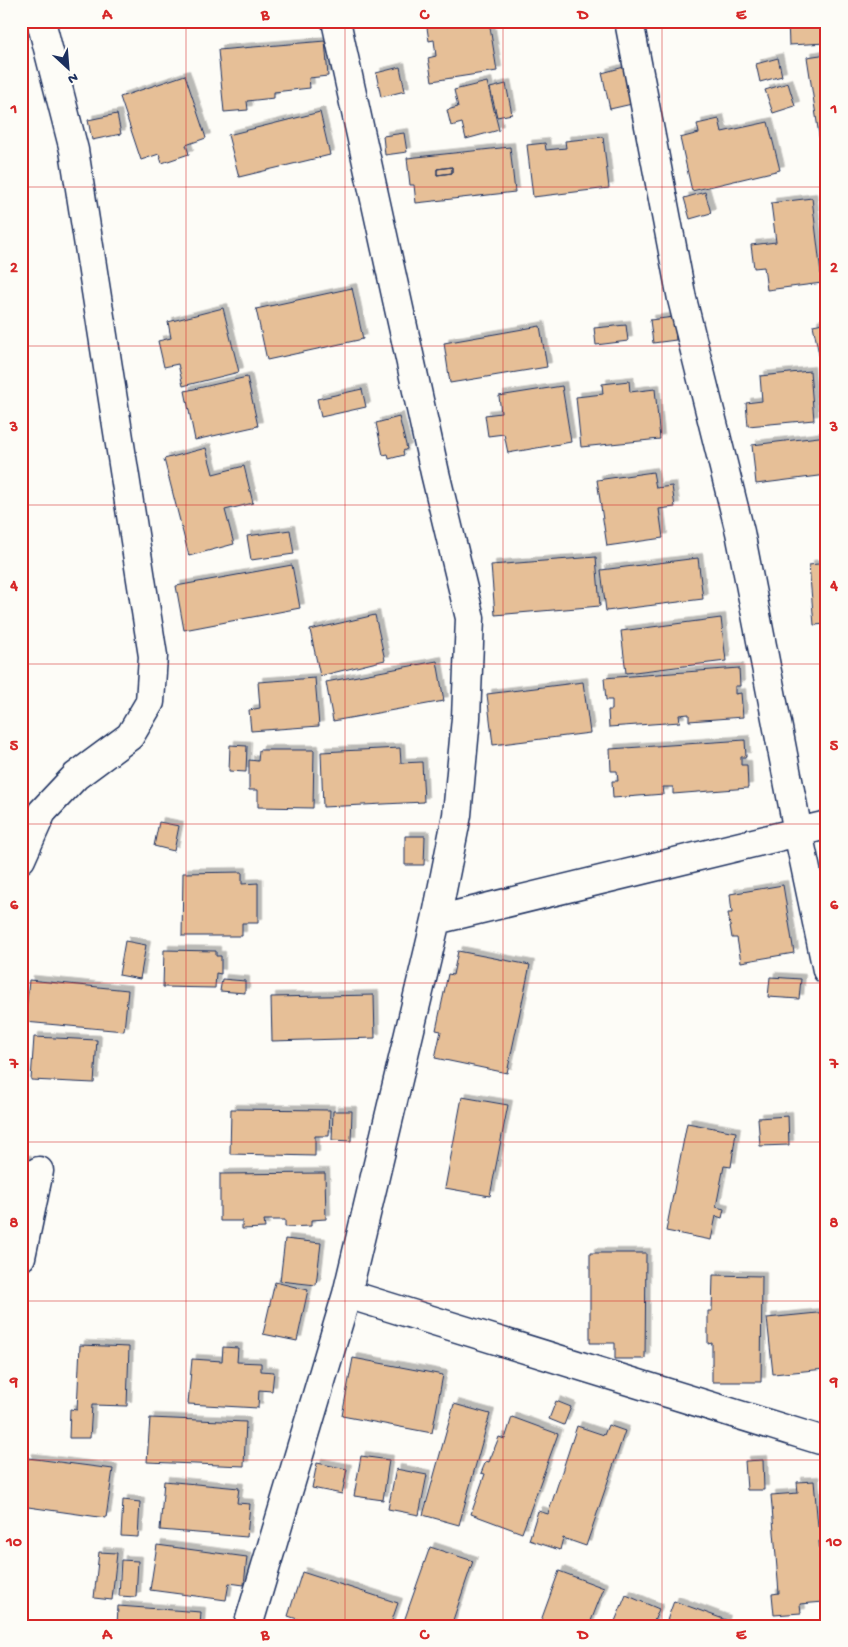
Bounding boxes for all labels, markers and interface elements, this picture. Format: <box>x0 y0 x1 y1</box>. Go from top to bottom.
text: A <box>101 7 113 26</box>
text: B <box>260 7 270 26</box>
text: C <box>419 7 430 26</box>
text: D <box>576 7 589 26</box>
text: E <box>736 7 747 26</box>
north arrow <box>42 42 92 92</box>
text: N <box>65 68 80 87</box>
text: 1 <box>10 101 17 120</box>
text: 1 <box>830 101 837 120</box>
text: 2 <box>10 260 18 279</box>
text: 2 <box>830 260 838 279</box>
text: 3 <box>9 419 18 438</box>
text: 3 <box>829 419 838 438</box>
text: 4 <box>9 578 18 597</box>
text: 4 <box>829 578 838 597</box>
text: 5 <box>10 738 19 757</box>
text: 5 <box>830 738 839 757</box>
text: 6 <box>10 897 19 916</box>
text: 6 <box>830 897 839 916</box>
text: 7 <box>9 1056 19 1075</box>
text: 7 <box>829 1056 839 1075</box>
text: 8 <box>10 1215 19 1234</box>
text: 8 <box>830 1215 839 1234</box>
text: 9 <box>9 1374 18 1393</box>
text: 9 <box>829 1374 838 1393</box>
text: 10 <box>5 1534 22 1553</box>
text: 10 <box>825 1534 842 1553</box>
text: A <box>101 1627 113 1646</box>
text: B <box>260 1627 270 1646</box>
text: C <box>419 1627 430 1646</box>
text: D <box>576 1627 589 1646</box>
text: E <box>736 1627 747 1646</box>

